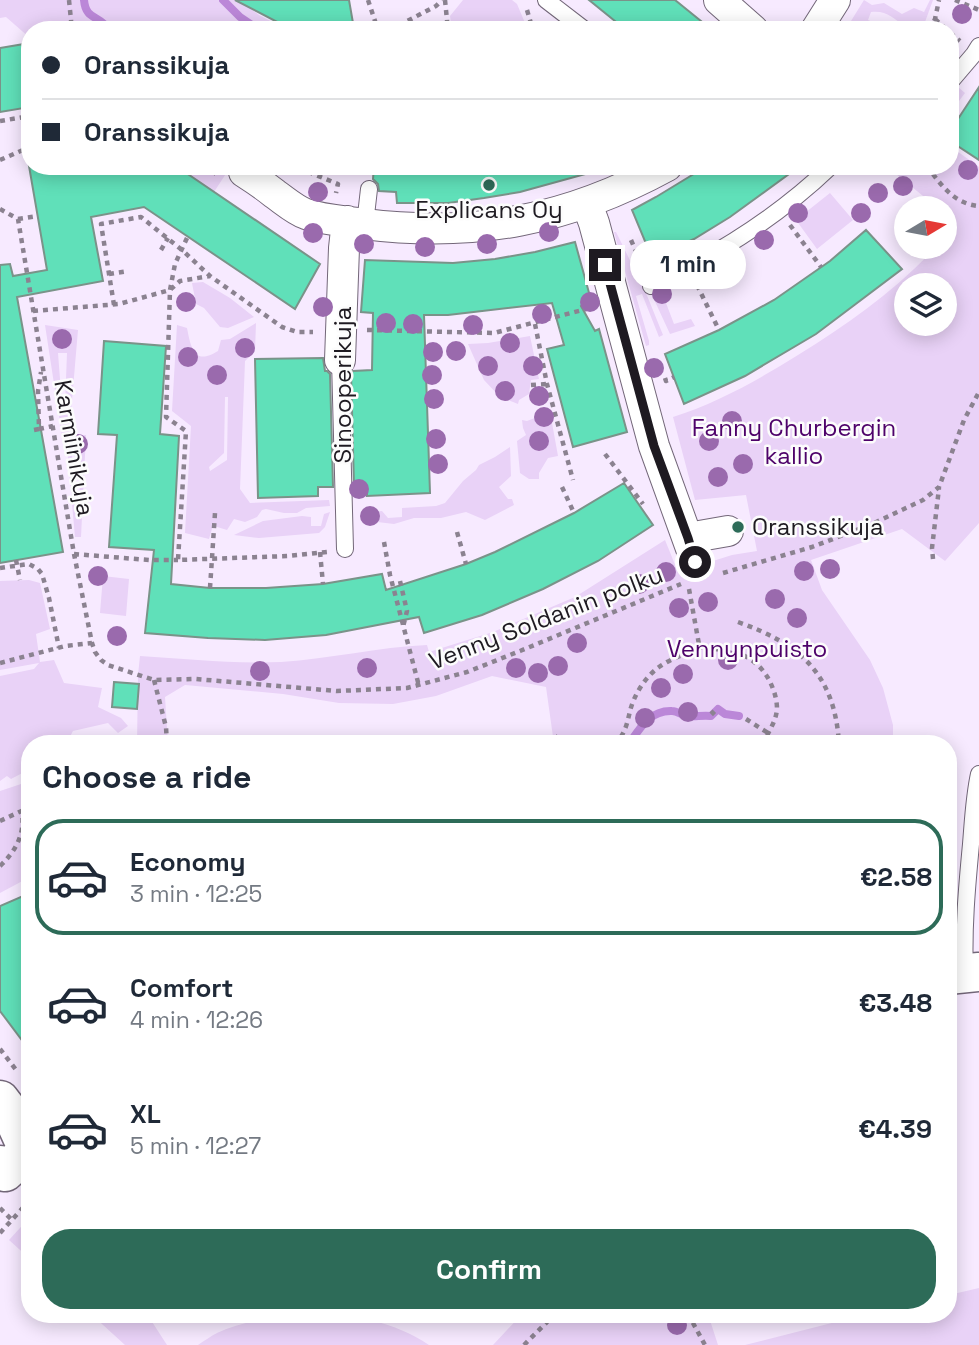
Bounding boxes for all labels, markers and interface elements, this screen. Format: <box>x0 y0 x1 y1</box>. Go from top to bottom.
text: Oranssikuja <box>84 48 229 82</box>
text: Oranssikuja <box>84 115 229 149</box>
marker: Explicans Oy <box>481 177 497 193</box>
place label: Explicans Oy <box>415 194 563 225</box>
north arrow <box>894 196 957 259</box>
map controls <box>894 196 957 336</box>
callout: 1 min <box>630 240 745 290</box>
route end <box>589 249 621 281</box>
text: 1 min <box>660 249 716 279</box>
button: layers <box>894 273 957 336</box>
street label: Sinooperikuja <box>327 306 358 463</box>
street label: Karmiinikuja <box>47 377 102 519</box>
park label: Fanny Churbergin kallio <box>692 412 896 471</box>
place label: Oranssikuja <box>752 511 884 542</box>
marker: Oranssikuja <box>730 519 746 535</box>
route start <box>679 546 711 578</box>
street label: Venny Soldanin polku <box>424 559 667 676</box>
park label: Vennynpuisto <box>667 633 827 664</box>
text: Choose a ride <box>42 757 252 797</box>
text: Economy <box>130 845 246 879</box>
icon: car <box>46 846 109 909</box>
text: €2.58 <box>860 860 932 894</box>
text: 3 min · 12:25 <box>130 879 262 909</box>
text: Comfort <box>130 971 233 1005</box>
icon: car <box>46 972 109 1035</box>
text: €3.48 <box>859 986 932 1020</box>
text: 4 min · 12:26 <box>130 1005 263 1035</box>
text: XL <box>130 1097 161 1131</box>
icon: car <box>46 1098 109 1161</box>
text: €4.39 <box>858 1112 932 1146</box>
text: 5 min · 12:27 <box>130 1131 261 1161</box>
button: Confirm <box>42 1229 936 1309</box>

